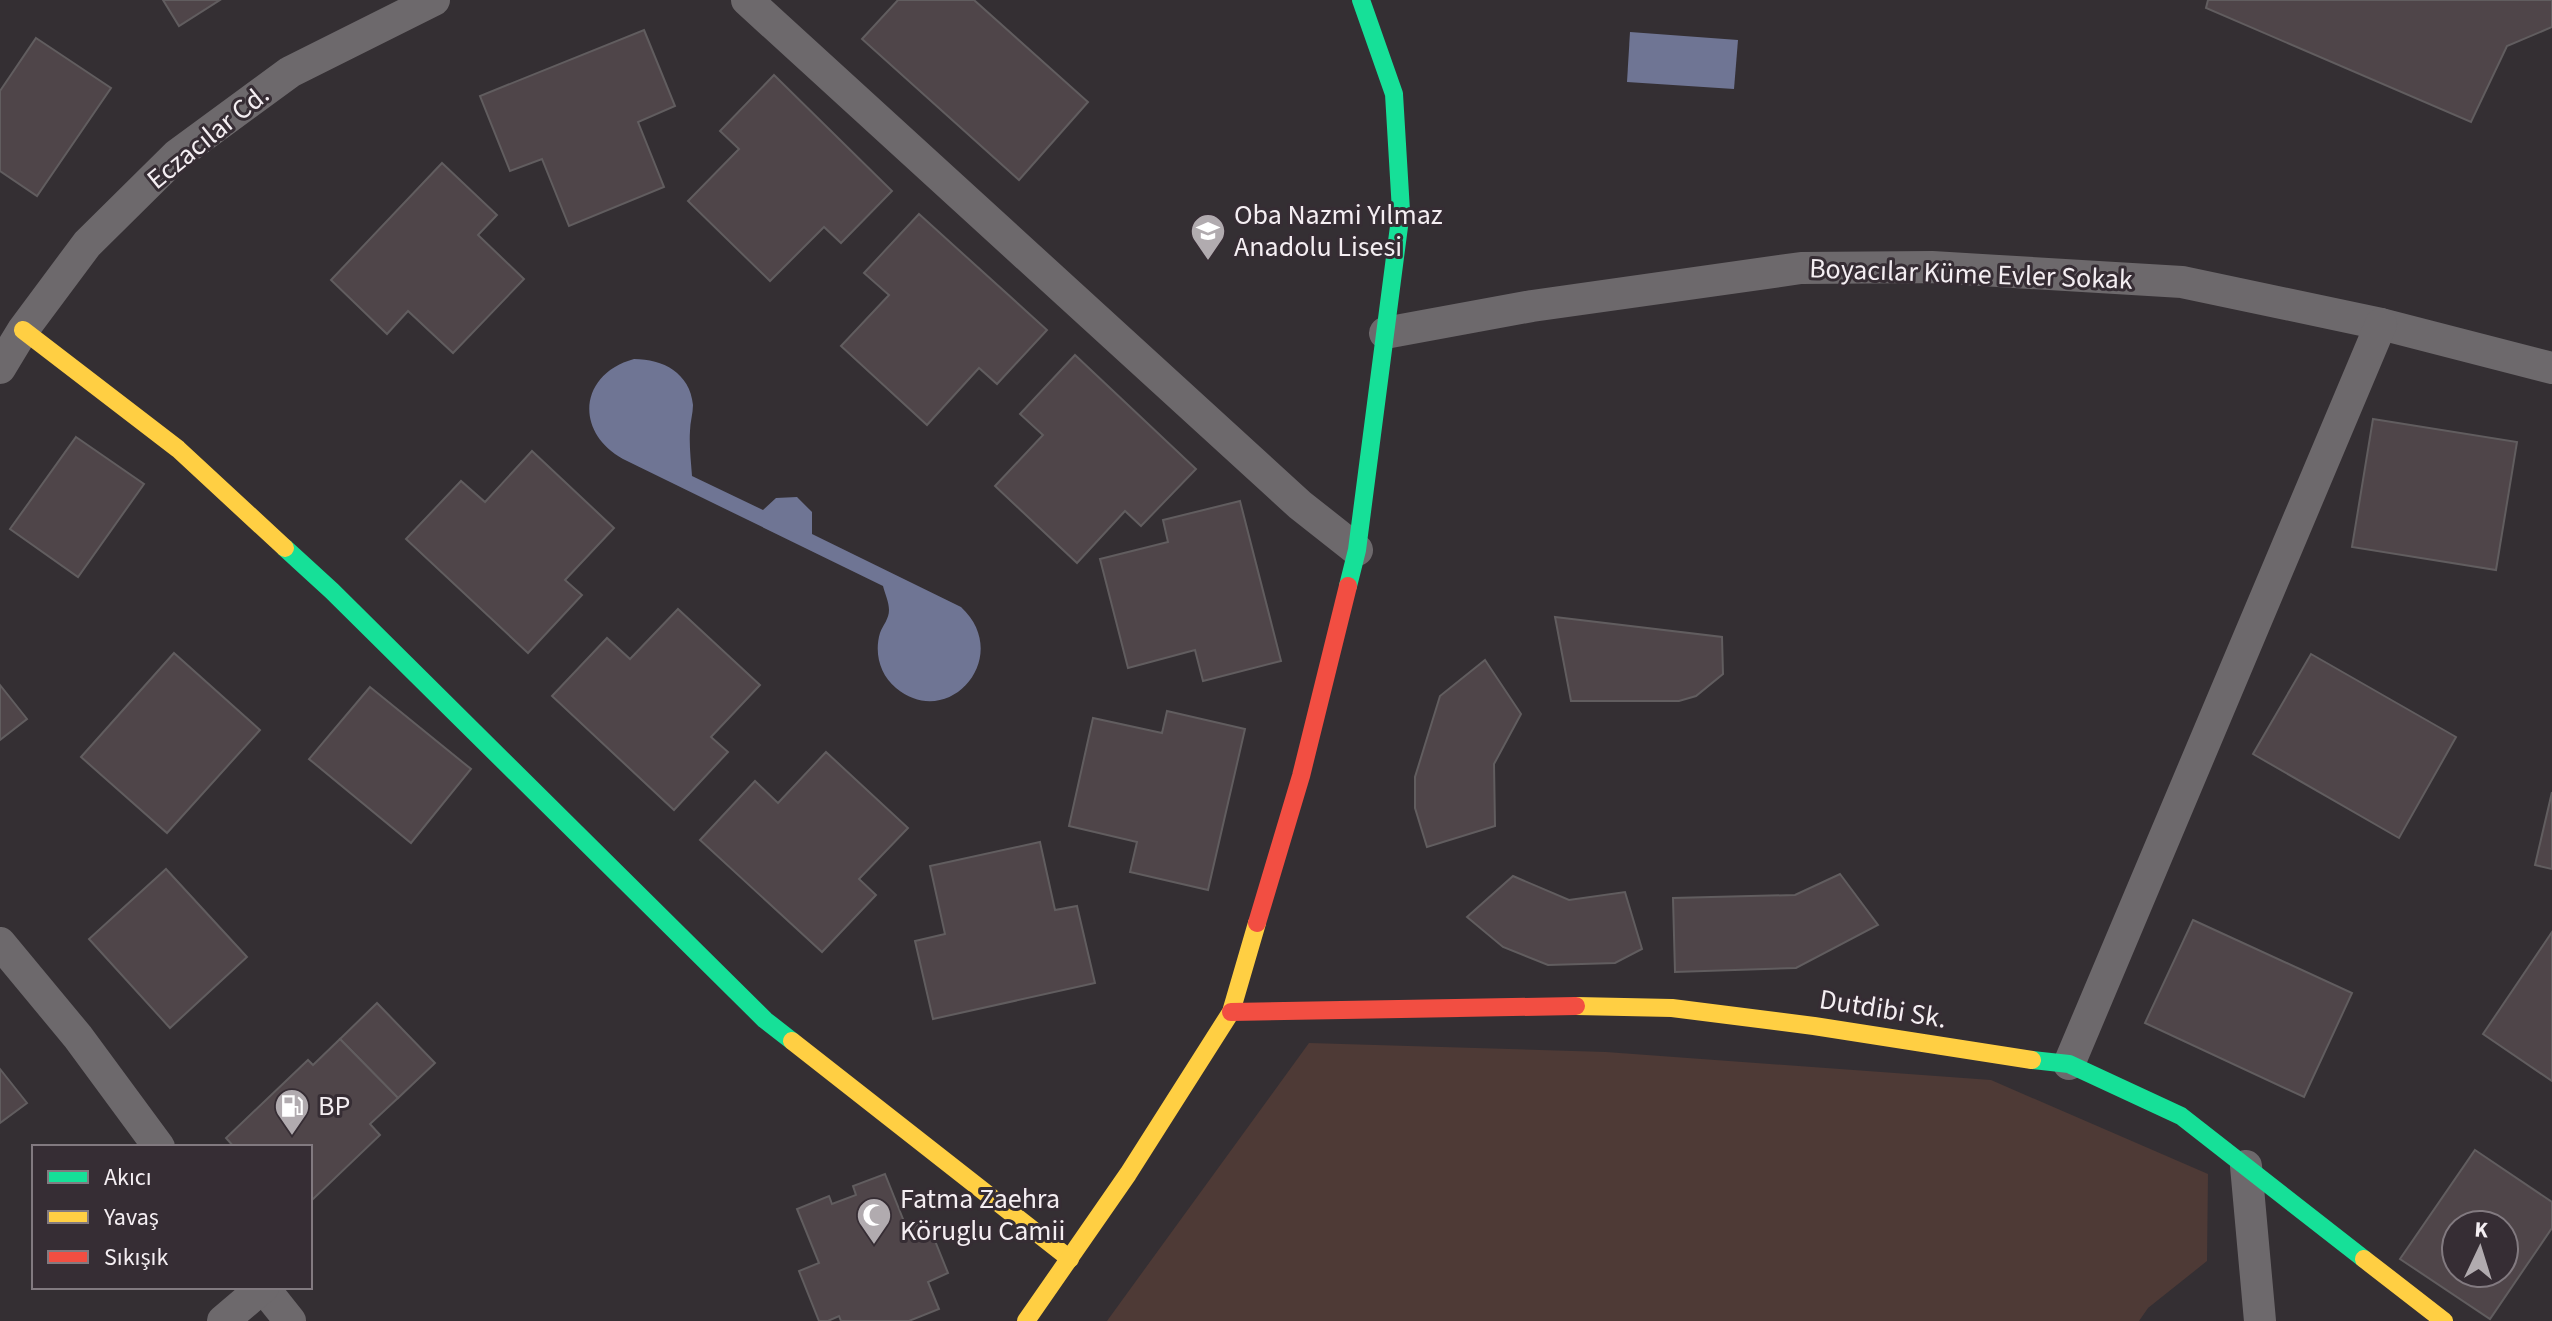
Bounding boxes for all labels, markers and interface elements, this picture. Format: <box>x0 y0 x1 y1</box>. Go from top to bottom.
street label: Eczacılar Cd. <box>138 75 278 199</box>
place label: Oba Nazmi Yılmaz Anadolu Lisesi <box>1234 195 1443 267</box>
school or university icon: Oba Nazmi Yılmaz Anadolu Lisesi <box>1189 212 1227 262</box>
street label: Boyacılar Küme Evler Sokak <box>1809 248 2134 300</box>
street label: Dutdibi Sk. <box>1817 979 1949 1039</box>
place label: BP <box>318 1086 350 1126</box>
fuel station icon: BP <box>273 1087 311 1137</box>
legend <box>32 1145 312 1289</box>
text: Akıcı <box>104 1160 152 1195</box>
place label: Fatma Zaehra Köruglu Camii <box>900 1179 1065 1251</box>
mosque icon: Fatma Zaehra Köruglu Camii <box>855 1196 893 1246</box>
text: Yavaş <box>103 1200 159 1235</box>
north arrow <box>2440 1209 2520 1289</box>
text: K <box>2473 1214 2490 1247</box>
text: Sıkışık <box>104 1240 169 1275</box>

